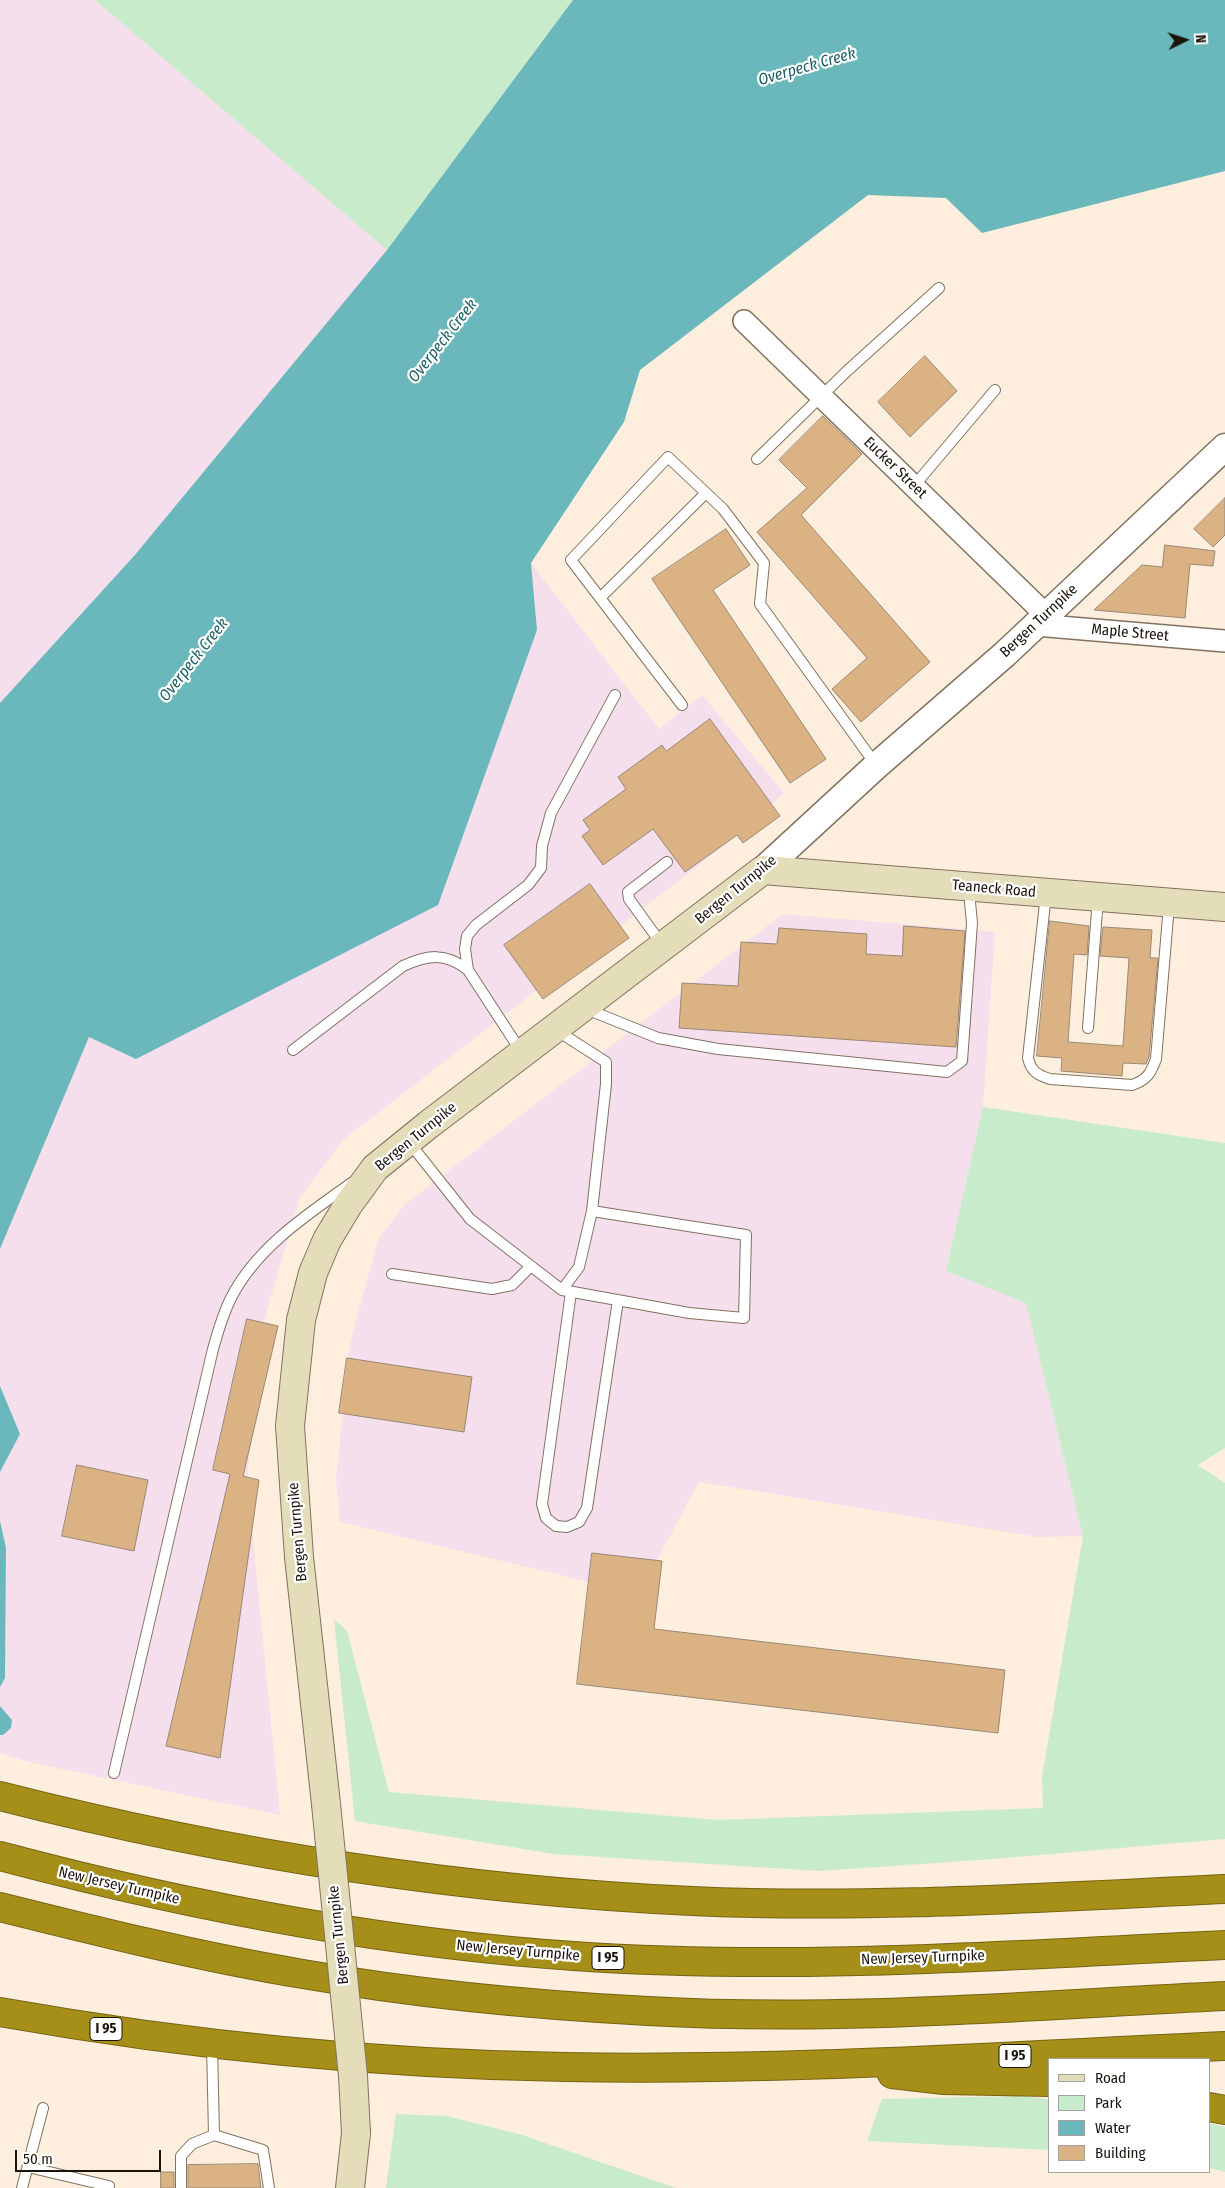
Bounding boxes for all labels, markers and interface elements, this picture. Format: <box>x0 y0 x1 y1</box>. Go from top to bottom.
north arrow <box>1160 15 1210 65</box>
text: N <box>1192 34 1209 44</box>
water label: Overpeck Creek <box>756 44 858 90</box>
water label: Overpeck Creek <box>405 296 481 386</box>
street label: Eucker Street <box>860 433 930 503</box>
street label: Bergen Turnpike <box>996 580 1082 662</box>
water label: Overpeck Creek <box>156 615 232 705</box>
street label: Maple Street <box>1091 621 1169 645</box>
street label: Bergen Turnpike <box>692 852 780 928</box>
street label: Teaneck Road <box>951 876 1037 902</box>
street label: Bergen Turnpike <box>372 1099 460 1175</box>
street label: Bergen Turnpike <box>285 1482 311 1582</box>
street label: New Jersey Turnpike <box>57 1863 181 1909</box>
street label: Bergen Turnpike <box>325 1885 353 1985</box>
street label: New Jersey Turnpike <box>456 1937 580 1965</box>
road number: I 95 <box>592 1946 624 1970</box>
street label: New Jersey Turnpike <box>861 1947 985 1969</box>
road number: I 95 <box>90 2018 122 2040</box>
road number: I 95 <box>999 2044 1031 2068</box>
legend <box>1048 2058 1210 2173</box>
text: Road <box>1095 2069 1126 2087</box>
text: Park <box>1095 2094 1122 2112</box>
text: Water <box>1095 2119 1130 2137</box>
scale bar <box>18 2140 164 2172</box>
text: Building <box>1095 2144 1146 2162</box>
text: 50 m <box>23 2150 53 2168</box>

